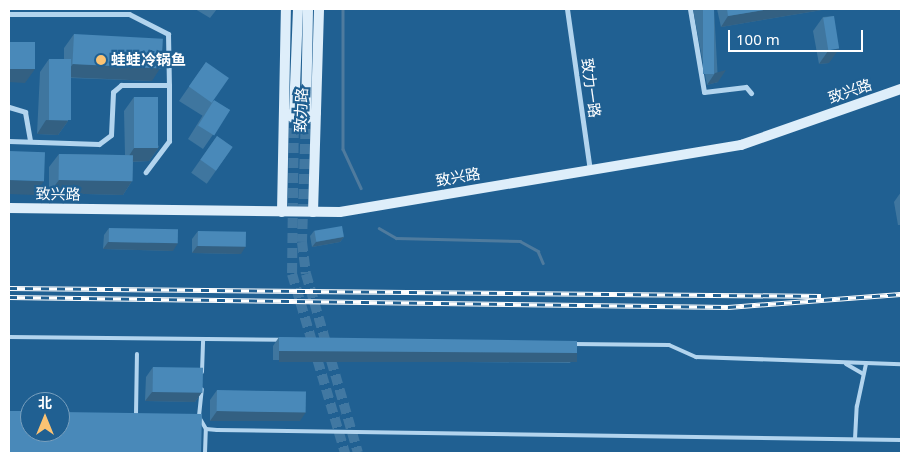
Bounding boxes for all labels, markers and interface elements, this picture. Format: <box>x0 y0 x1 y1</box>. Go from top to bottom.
scale bar <box>730 20 865 52</box>
text: 100 m <box>736 29 780 49</box>
place label: 蛙蛙冷锅鱼 <box>111 51 186 69</box>
marker: 蛙蛙冷锅鱼 <box>95 54 107 66</box>
street label: 致力一路 <box>578 57 604 119</box>
street label: 致兴路 <box>826 75 874 107</box>
street label: 致力路 <box>291 87 311 133</box>
street label: 致兴路 <box>434 164 482 190</box>
street label: 致兴路 <box>35 185 81 203</box>
north arrow <box>20 392 70 442</box>
text: 北 <box>38 393 52 412</box>

